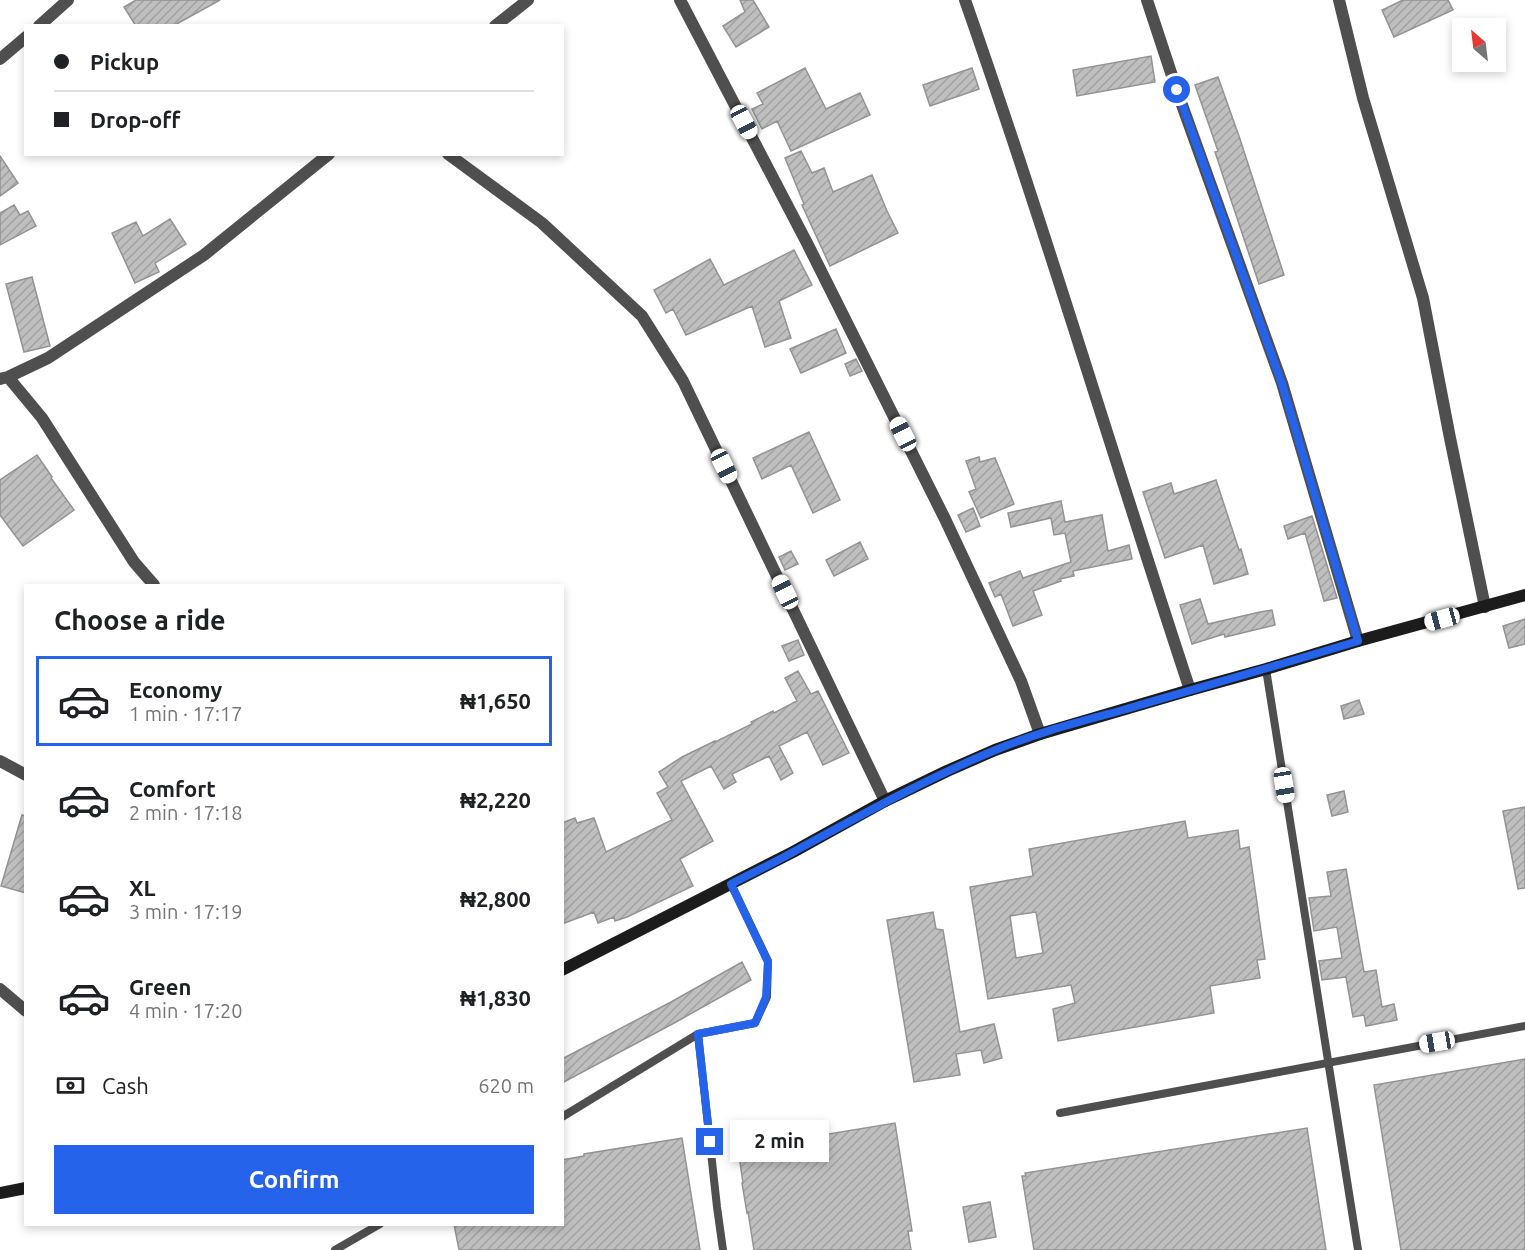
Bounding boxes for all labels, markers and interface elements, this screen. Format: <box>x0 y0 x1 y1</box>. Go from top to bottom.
north arrow <box>1452 18 1506 72</box>
map controls <box>1452 18 1506 72</box>
text: Pickup <box>90 49 159 74</box>
route start <box>1163 76 1190 103</box>
car <box>728 102 760 142</box>
text: Drop-off <box>90 107 180 132</box>
car <box>887 414 919 454</box>
car <box>708 446 740 486</box>
car <box>769 572 801 612</box>
text: Choose a ride <box>54 605 226 635</box>
car <box>1422 606 1462 632</box>
icon: car <box>57 674 111 728</box>
text: Economy <box>129 677 222 702</box>
text: ₦1,650 <box>460 688 531 713</box>
text: 1 min · 17:17 <box>129 702 243 725</box>
car <box>1272 766 1296 804</box>
icon: car <box>57 773 111 827</box>
text: Comfort <box>129 776 216 801</box>
text: ₦2,220 <box>460 787 531 812</box>
text: 2 min · 17:18 <box>129 801 243 824</box>
icon: car <box>57 872 111 926</box>
text: XL <box>129 875 156 900</box>
text: ₦2,800 <box>460 886 531 911</box>
text: 3 min · 17:19 <box>129 900 243 923</box>
icon: car <box>57 971 111 1025</box>
text: Green <box>129 974 191 999</box>
text: ₦1,830 <box>460 985 531 1010</box>
text: 4 min · 17:20 <box>129 999 243 1022</box>
car <box>1418 1030 1456 1054</box>
icon: cash <box>54 1069 87 1102</box>
text: Cash <box>102 1073 149 1098</box>
text: 620 m <box>478 1074 534 1097</box>
callout: 2 min <box>731 1121 830 1163</box>
route end <box>696 1128 723 1155</box>
text: 2 min <box>754 1129 805 1152</box>
button: Confirm <box>54 1145 534 1214</box>

